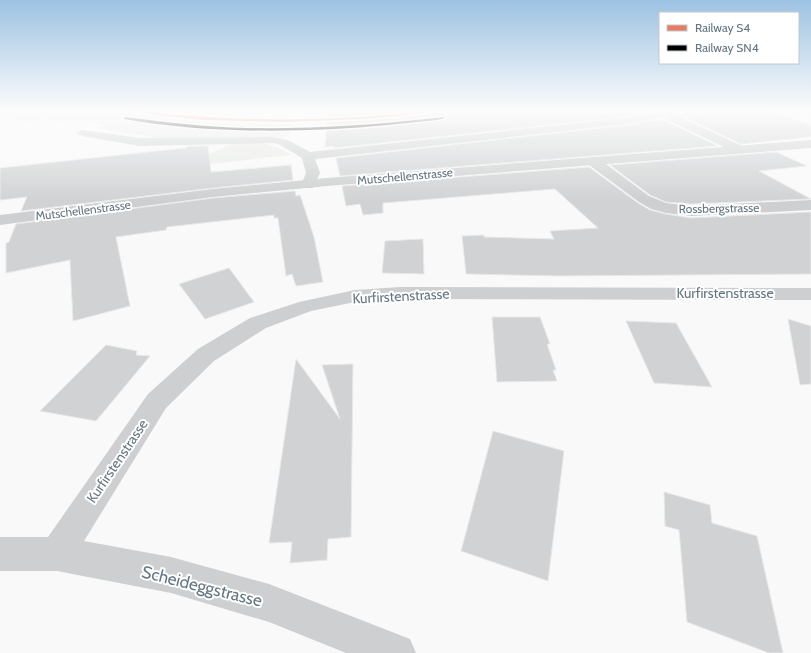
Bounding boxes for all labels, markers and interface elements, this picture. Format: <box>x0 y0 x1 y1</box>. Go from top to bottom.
legend <box>659 12 799 64</box>
text: Railway S4 <box>695 20 750 35</box>
text: Railway SN4 <box>695 40 759 55</box>
street label: Mutschellenstrasse <box>357 164 453 188</box>
street label: Mutschellenstrasse <box>34 197 132 223</box>
street label: Rossbergstrasse <box>679 200 759 216</box>
street label: Kurfirstenstrasse <box>352 284 450 308</box>
street label: Kurfirstenstrasse <box>676 284 774 302</box>
street label: Kurfirstenstrasse <box>82 416 152 506</box>
street label: Scheideggstrasse <box>140 561 264 611</box>

